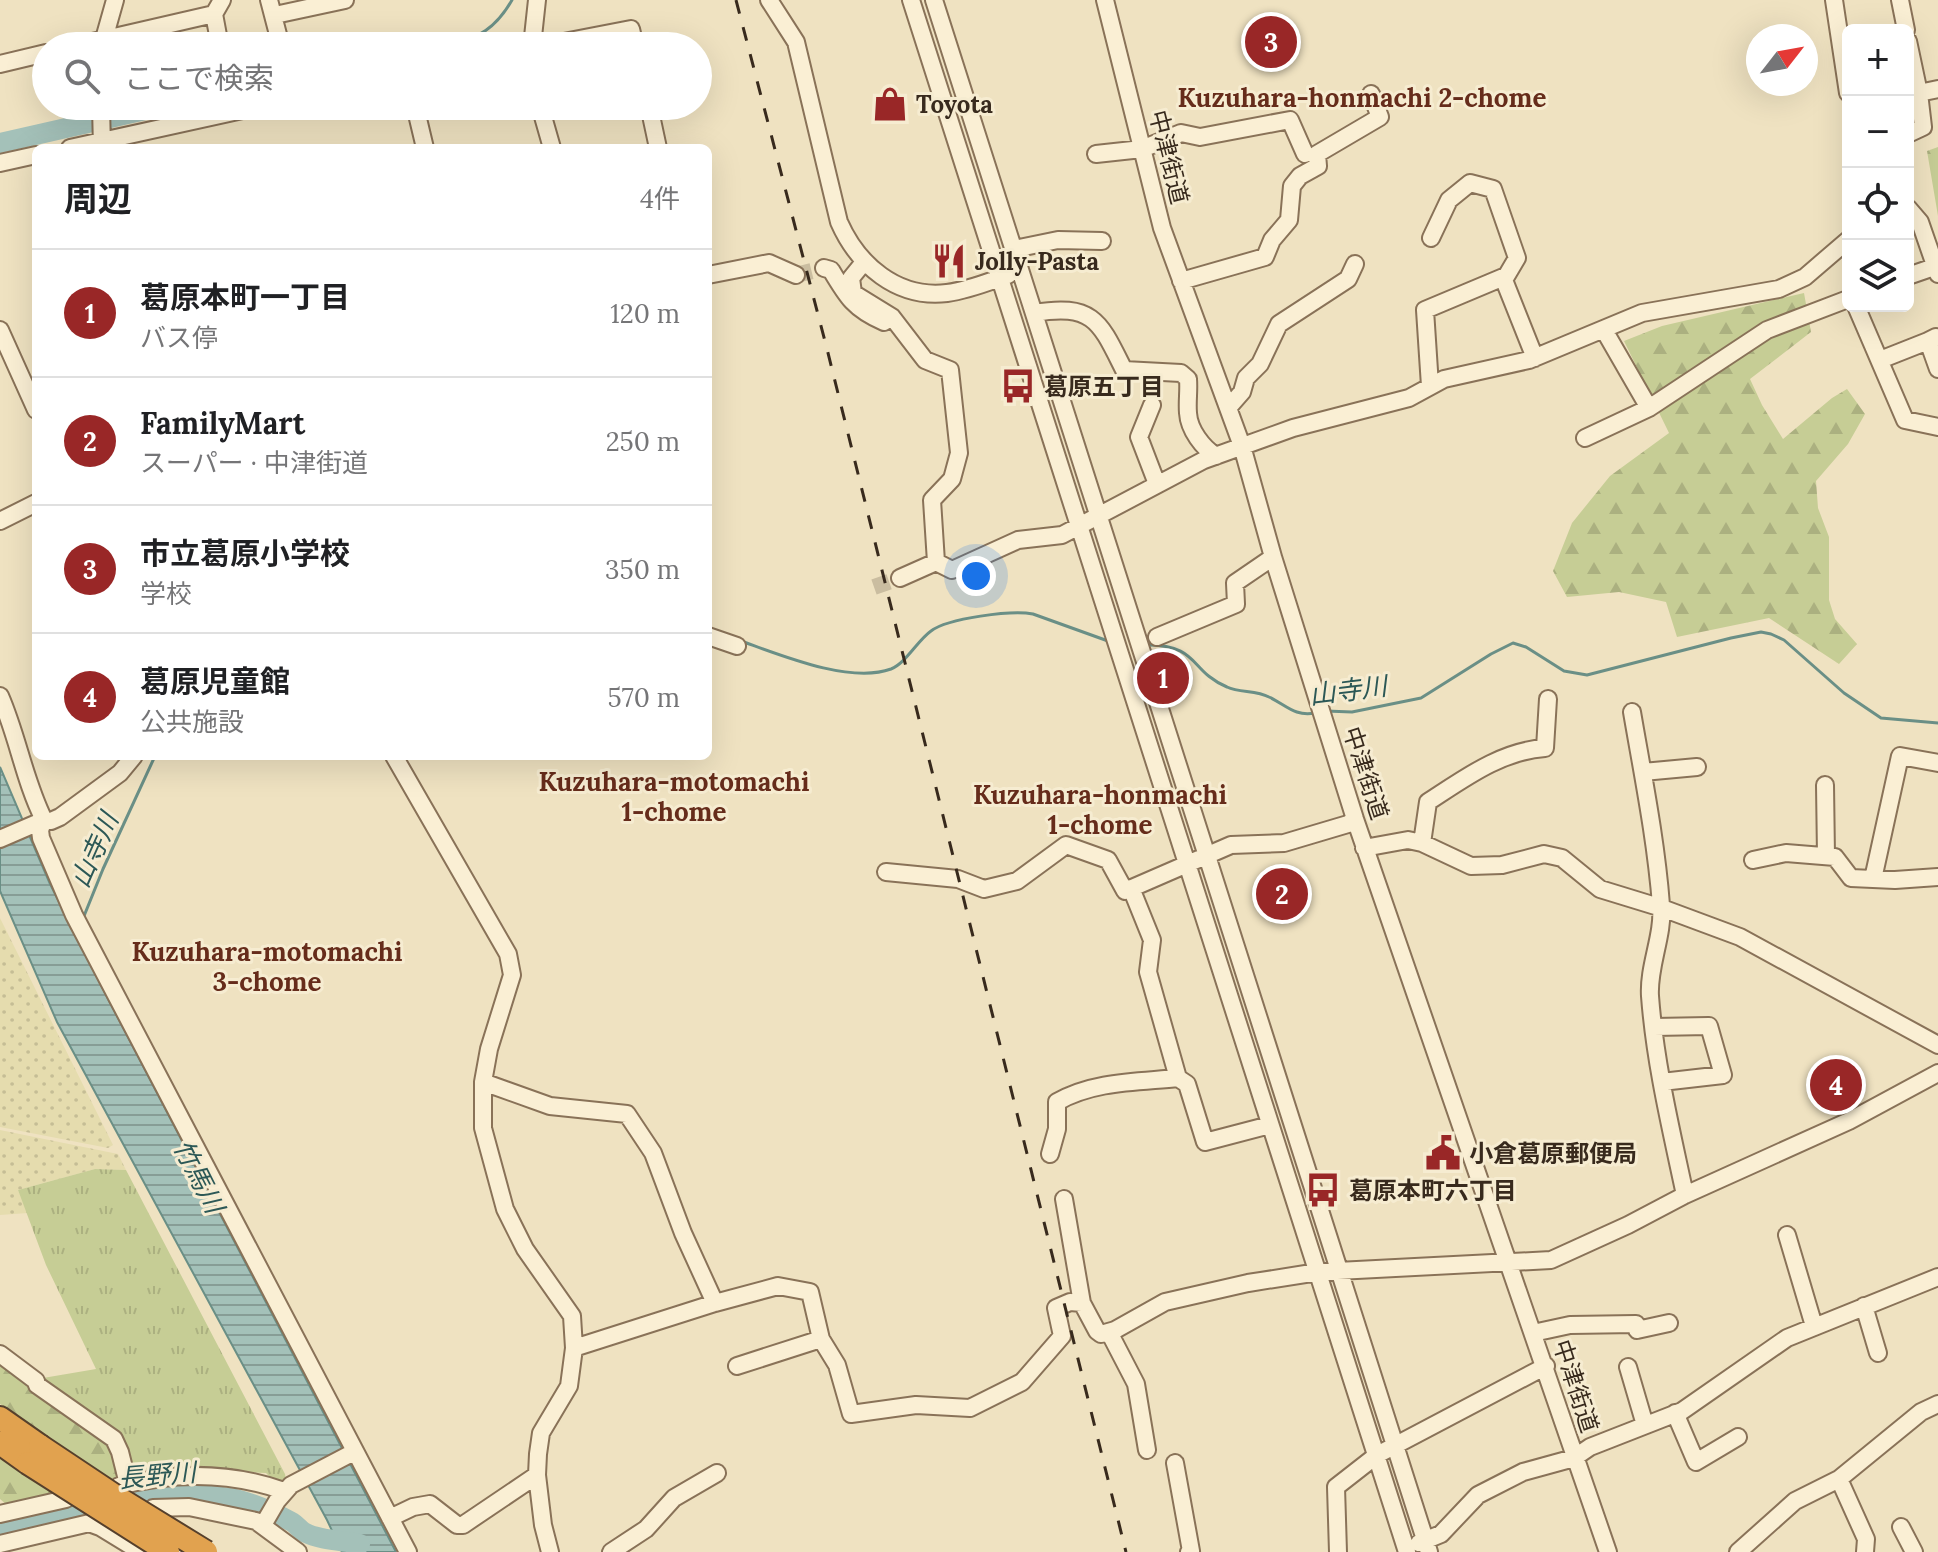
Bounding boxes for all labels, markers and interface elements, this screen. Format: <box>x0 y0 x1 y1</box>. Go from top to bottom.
pin: 3 <box>1245 12 1297 72</box>
north arrow <box>1746 24 1818 96</box>
map controls <box>1842 24 1914 312</box>
button: + <box>1842 24 1914 96</box>
search box <box>32 32 712 120</box>
icon: search <box>60 54 104 98</box>
text: ここで検索 <box>124 59 274 97</box>
district label: Kuzuhara-honmachi 2-chome <box>1178 81 1546 114</box>
shop icon: Toyota <box>871 85 909 123</box>
place label: Toyota <box>916 89 993 120</box>
button: − <box>1842 96 1914 168</box>
street label: 中津街道 <box>1142 107 1196 207</box>
button: locate <box>1842 168 1914 240</box>
text: 周辺 <box>64 177 132 220</box>
text: 4件 <box>640 182 680 215</box>
button: layers <box>1842 240 1914 312</box>
restaurant icon: Jolly-Pasta <box>930 242 968 280</box>
place label: Jolly-Pasta <box>975 246 1099 277</box>
text: 葛原本町一丁目 <box>140 278 350 316</box>
text: 1 <box>85 297 95 330</box>
text: 120 m <box>610 297 680 330</box>
text: バス停 <box>140 321 218 354</box>
bus stop icon: 葛原五丁目 <box>999 367 1037 405</box>
place label: 葛原五丁目 <box>1044 371 1164 402</box>
text: FamilyMart <box>140 404 305 442</box>
text: 2 <box>83 425 97 458</box>
text: 250 m <box>606 425 680 458</box>
text: スーパー · 中津街道 <box>140 446 368 479</box>
text: 市立葛原小学校 <box>140 534 350 572</box>
text: 3 <box>83 553 97 586</box>
text: 350 m <box>605 553 680 586</box>
your location <box>956 556 996 596</box>
text: 学校 <box>140 577 192 610</box>
pin: 1 <box>1137 648 1189 708</box>
text: 葛原児童館 <box>140 662 290 700</box>
water label: 山寺川 <box>1307 669 1392 711</box>
text: 4 <box>83 681 97 714</box>
text: 570 m <box>608 681 680 714</box>
text: 公共施設 <box>140 705 244 738</box>
street label: 中津街道 <box>1336 723 1396 823</box>
district label: Kuzuhara-motomachi 1-chome <box>538 765 810 828</box>
district label: Kuzuhara-honmachi 1-chome <box>973 778 1227 841</box>
water label: 山寺川 <box>63 805 126 892</box>
pin: 2 <box>1256 864 1308 924</box>
district label: Kuzuhara-motomachi 3-chome <box>131 935 403 998</box>
pin: 4 <box>1810 1055 1862 1115</box>
water label: 竹馬川 <box>167 1134 233 1221</box>
public building icon: 小倉葛原郵便局 <box>1424 1134 1462 1172</box>
place label: 小倉葛原郵便局 <box>1469 1138 1637 1169</box>
bus stop icon: 葛原本町六丁目 <box>1304 1171 1342 1209</box>
place label: 葛原本町六丁目 <box>1349 1175 1517 1206</box>
street label: 中津街道 <box>1546 1336 1606 1436</box>
water label: 長野川 <box>117 1455 200 1495</box>

